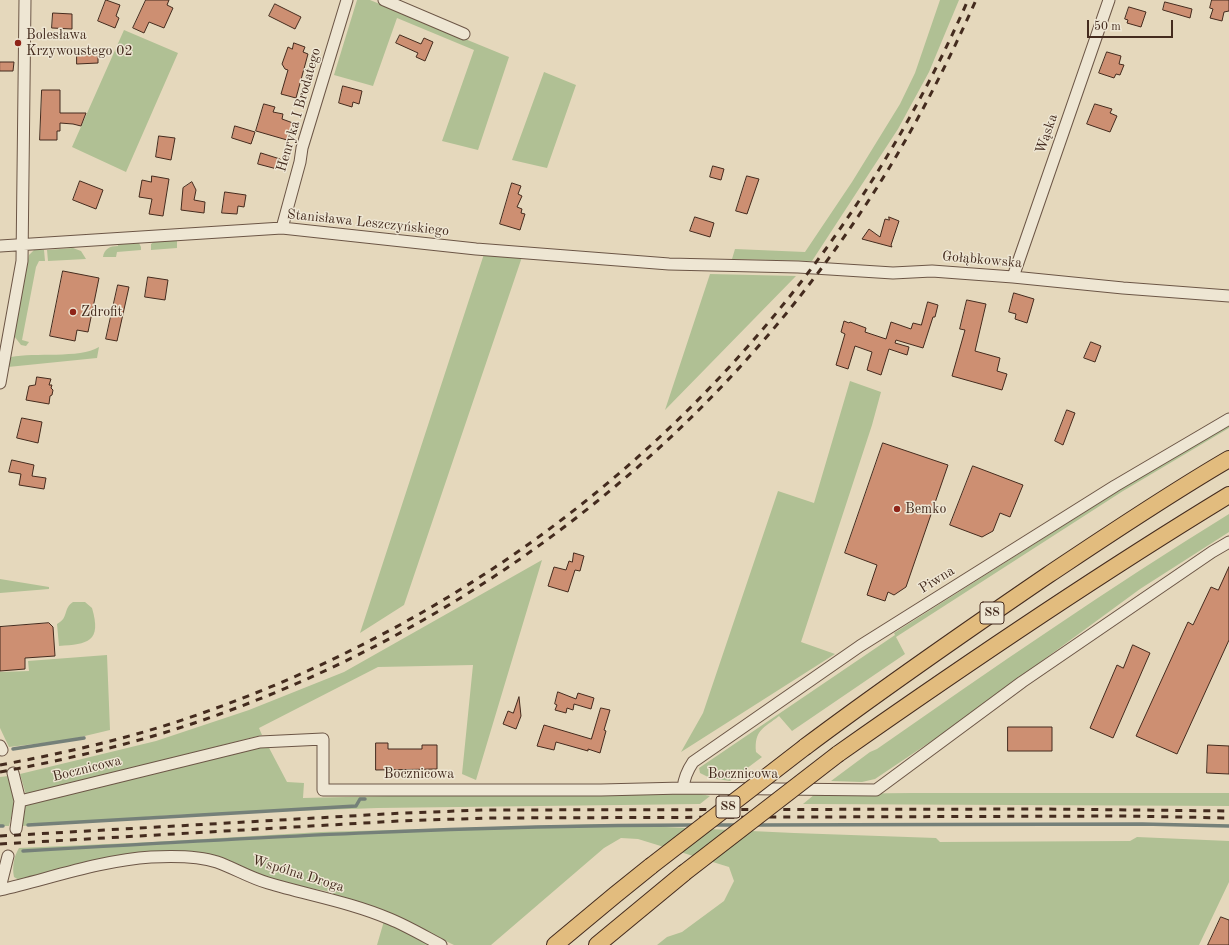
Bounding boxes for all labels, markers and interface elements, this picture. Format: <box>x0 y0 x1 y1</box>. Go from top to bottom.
scale bar <box>1089 12 1175 38</box>
text: 50 m <box>1094 21 1121 33</box>
place label: Bolesława Krzywoustego 02 <box>26 27 133 60</box>
marker: Bolesława Krzywoustego 02 <box>13 38 23 48</box>
street label: Henryka I Brodatego <box>273 46 325 174</box>
street label: Wąska <box>1032 112 1062 156</box>
street label: Stanisława Leszczyńskiego <box>286 206 450 240</box>
street label: Gołąbkowska <box>941 248 1023 272</box>
place label: Zdrofit <box>81 304 122 320</box>
marker: Zdrofit <box>68 307 78 317</box>
place label: Bemko <box>905 501 946 517</box>
marker: Bemko <box>892 504 902 514</box>
street label: Piwna <box>916 563 958 597</box>
road number: S8 <box>980 602 1004 624</box>
street label: Bocznicowa <box>51 752 123 786</box>
street label: Bocznicowa <box>384 766 454 782</box>
street label: Bocznicowa <box>708 766 778 782</box>
road number: S8 <box>716 796 740 818</box>
street label: Wspólna Droga <box>250 852 346 896</box>

